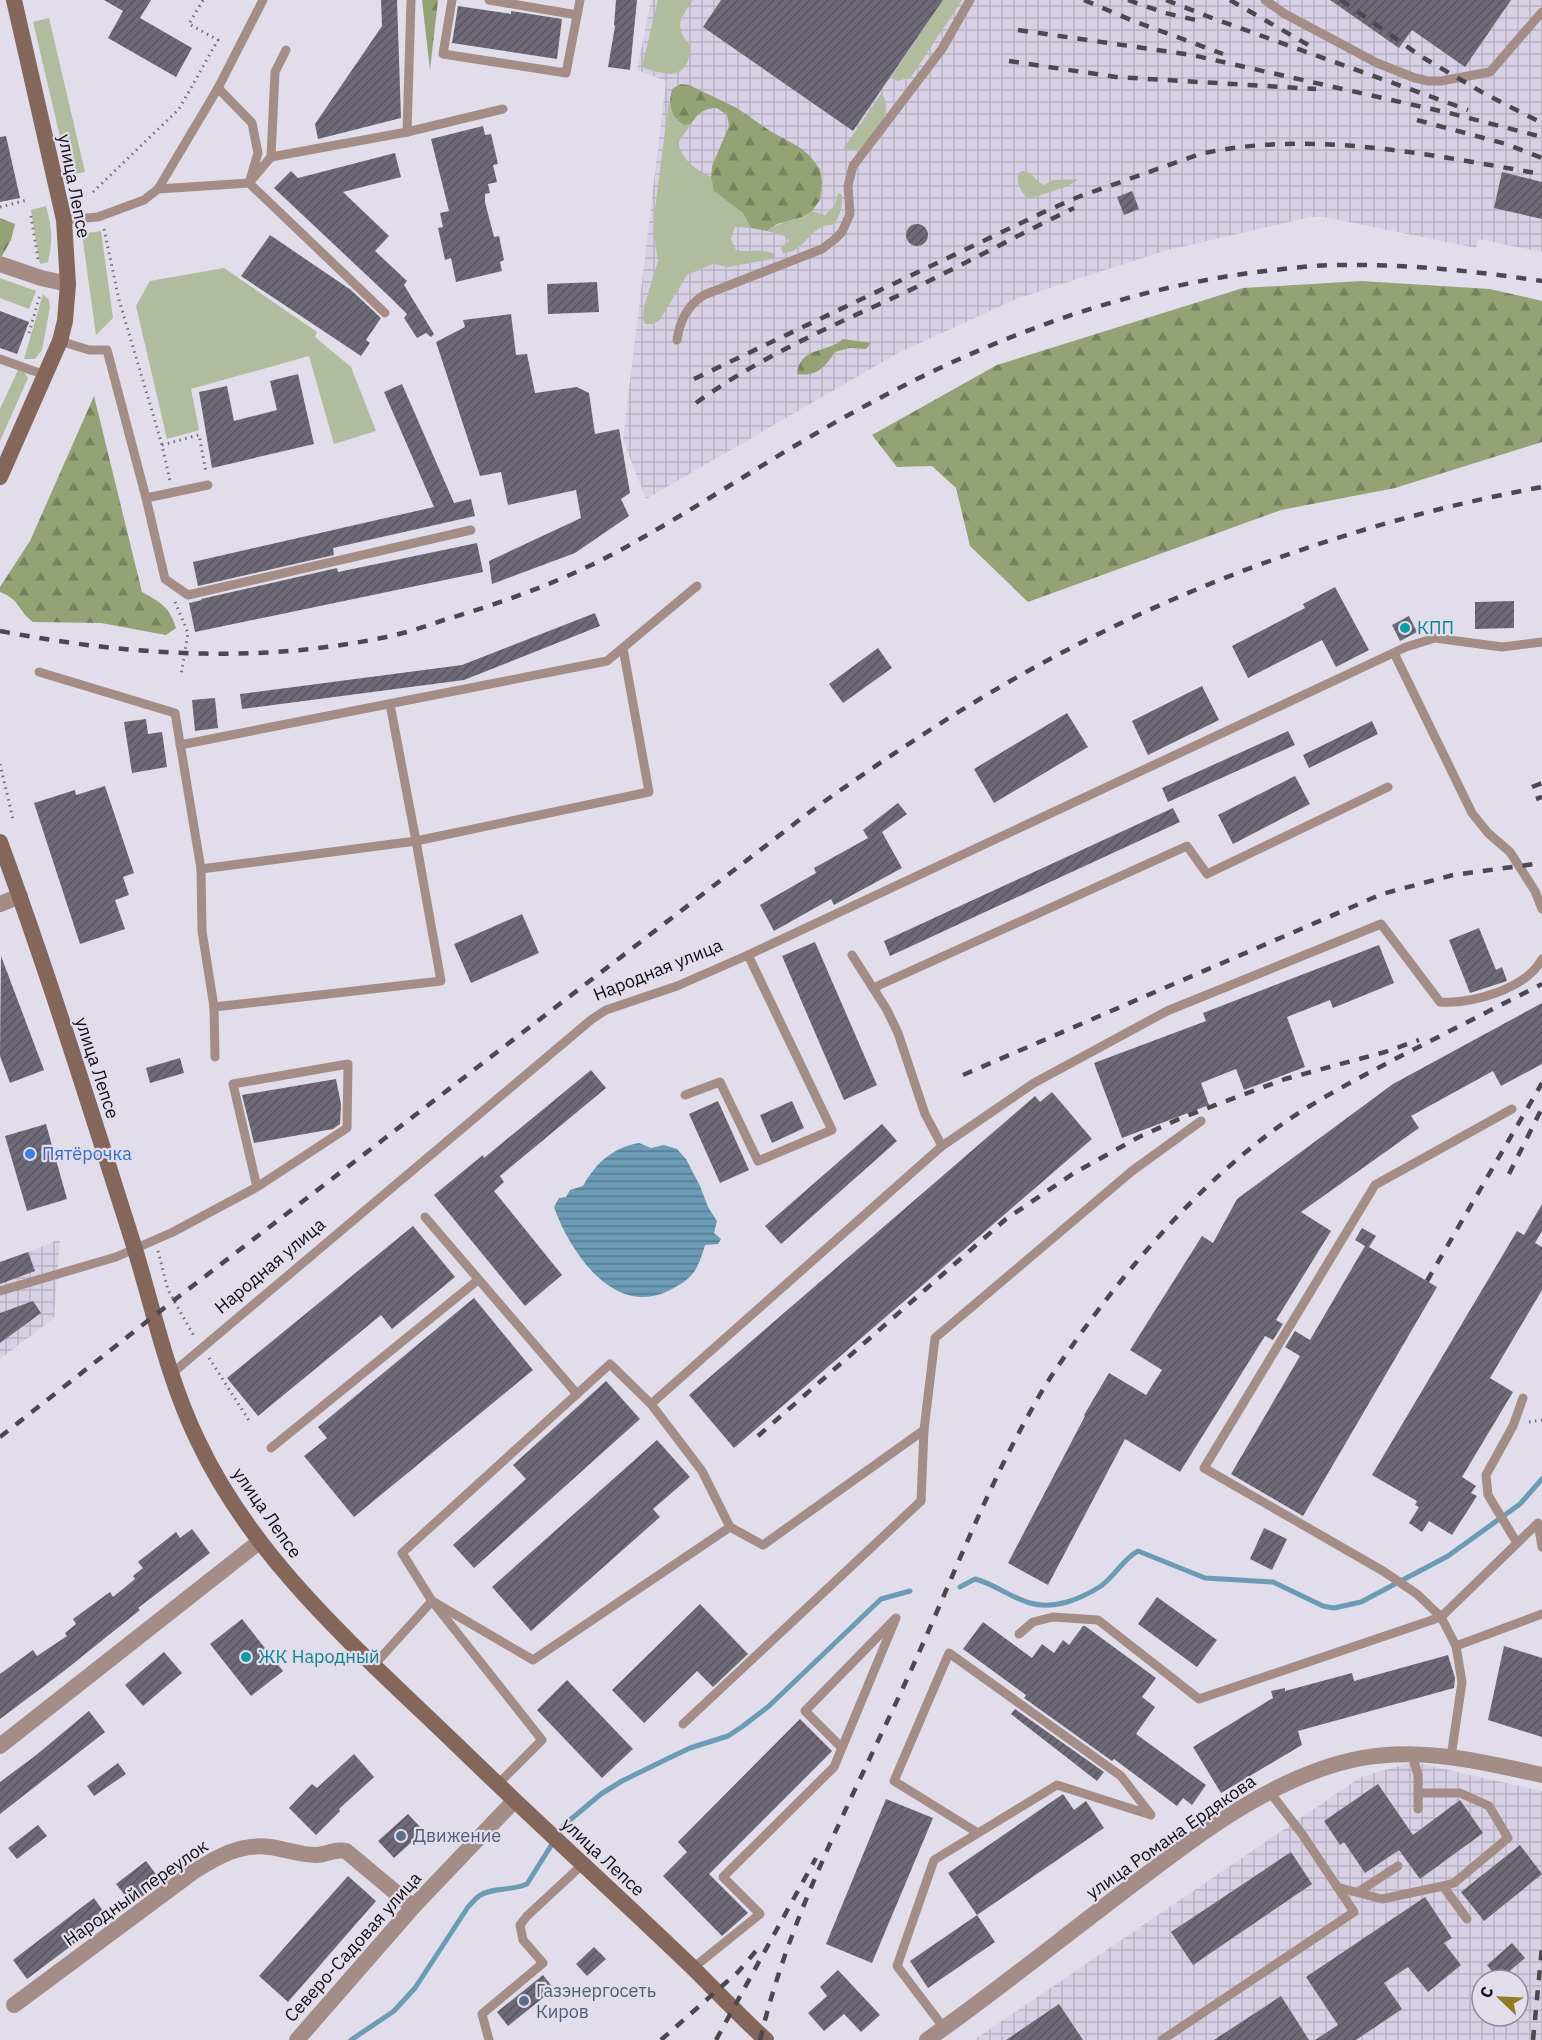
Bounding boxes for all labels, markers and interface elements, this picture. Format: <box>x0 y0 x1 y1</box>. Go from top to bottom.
street label: улица Лепсе <box>53 132 96 240</box>
place label: КПП <box>1417 616 1454 639</box>
marker: КПП <box>1398 621 1412 635</box>
street label: Народная улица <box>590 933 726 1006</box>
street label: улица Лепсе <box>70 1014 125 1122</box>
place label: Пятёрочка <box>42 1142 132 1165</box>
marker: Пятёрочка <box>23 1147 37 1161</box>
street label: Народная улица <box>210 1212 330 1319</box>
street label: улица Лепсе <box>228 1463 307 1563</box>
place label: ЖК Народный <box>258 1645 380 1668</box>
marker: ЖК Народный <box>239 1650 253 1664</box>
street label: улица Романа Ердякова <box>1081 1769 1260 1904</box>
street label: улица Лепсе <box>557 1812 650 1901</box>
place label: Движение <box>413 1824 501 1847</box>
marker: Движение <box>394 1829 408 1843</box>
street label: Народный переулок <box>59 1834 213 1951</box>
street label: Северо-Садовая улица <box>279 1866 426 2027</box>
north arrow <box>1470 1968 1530 2028</box>
place label: Газэнергосеть Киров <box>536 1979 656 2023</box>
text: С <box>1475 1983 1497 2001</box>
marker: Газэнергосеть Киров <box>517 1994 531 2008</box>

